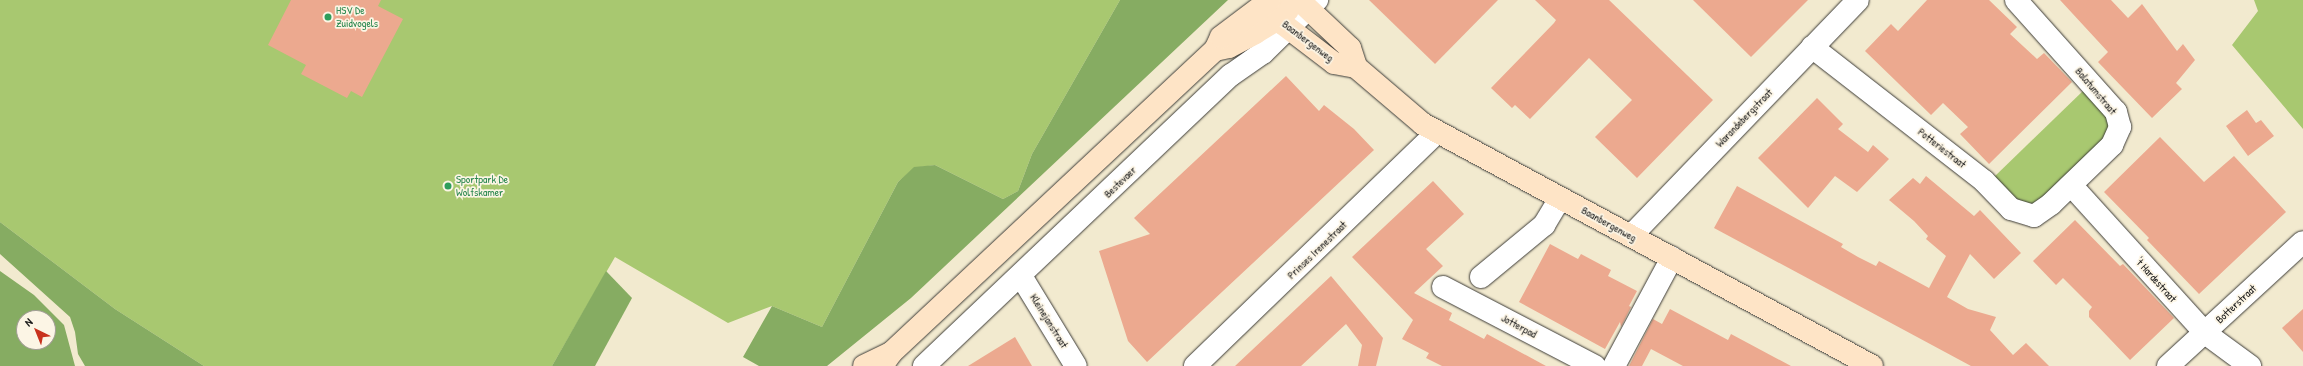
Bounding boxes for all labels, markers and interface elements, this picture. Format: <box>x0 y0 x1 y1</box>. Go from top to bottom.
place label: HSV De Zuidvogels <box>336 4 378 30</box>
marker: HSV De Zuidvogels <box>323 12 333 22</box>
street label: Baanbergenweg <box>1280 17 1336 65</box>
street label: Balatumstraat <box>2072 65 2120 117</box>
street label: Warandebergstraat <box>1713 86 1775 150</box>
street label: Potteriestraat <box>1915 125 1969 171</box>
street label: Bestevaer <box>1101 163 1139 201</box>
place label: Sportpark De Wolfskamer <box>456 173 508 199</box>
marker: Sportpark De Wolfskamer <box>443 181 453 191</box>
street label: Baanbergenweg <box>1579 203 1639 245</box>
street label: Prinses Irenestraat <box>1285 218 1349 282</box>
street label: 't Hardestraat <box>2133 255 2179 305</box>
street label: Botterstraat <box>2213 282 2259 326</box>
street label: Kleinejanstraat <box>1027 291 1071 351</box>
north arrow <box>16 310 56 350</box>
street label: Jotterpad <box>1499 311 1539 341</box>
text: N <box>22 315 35 329</box>

